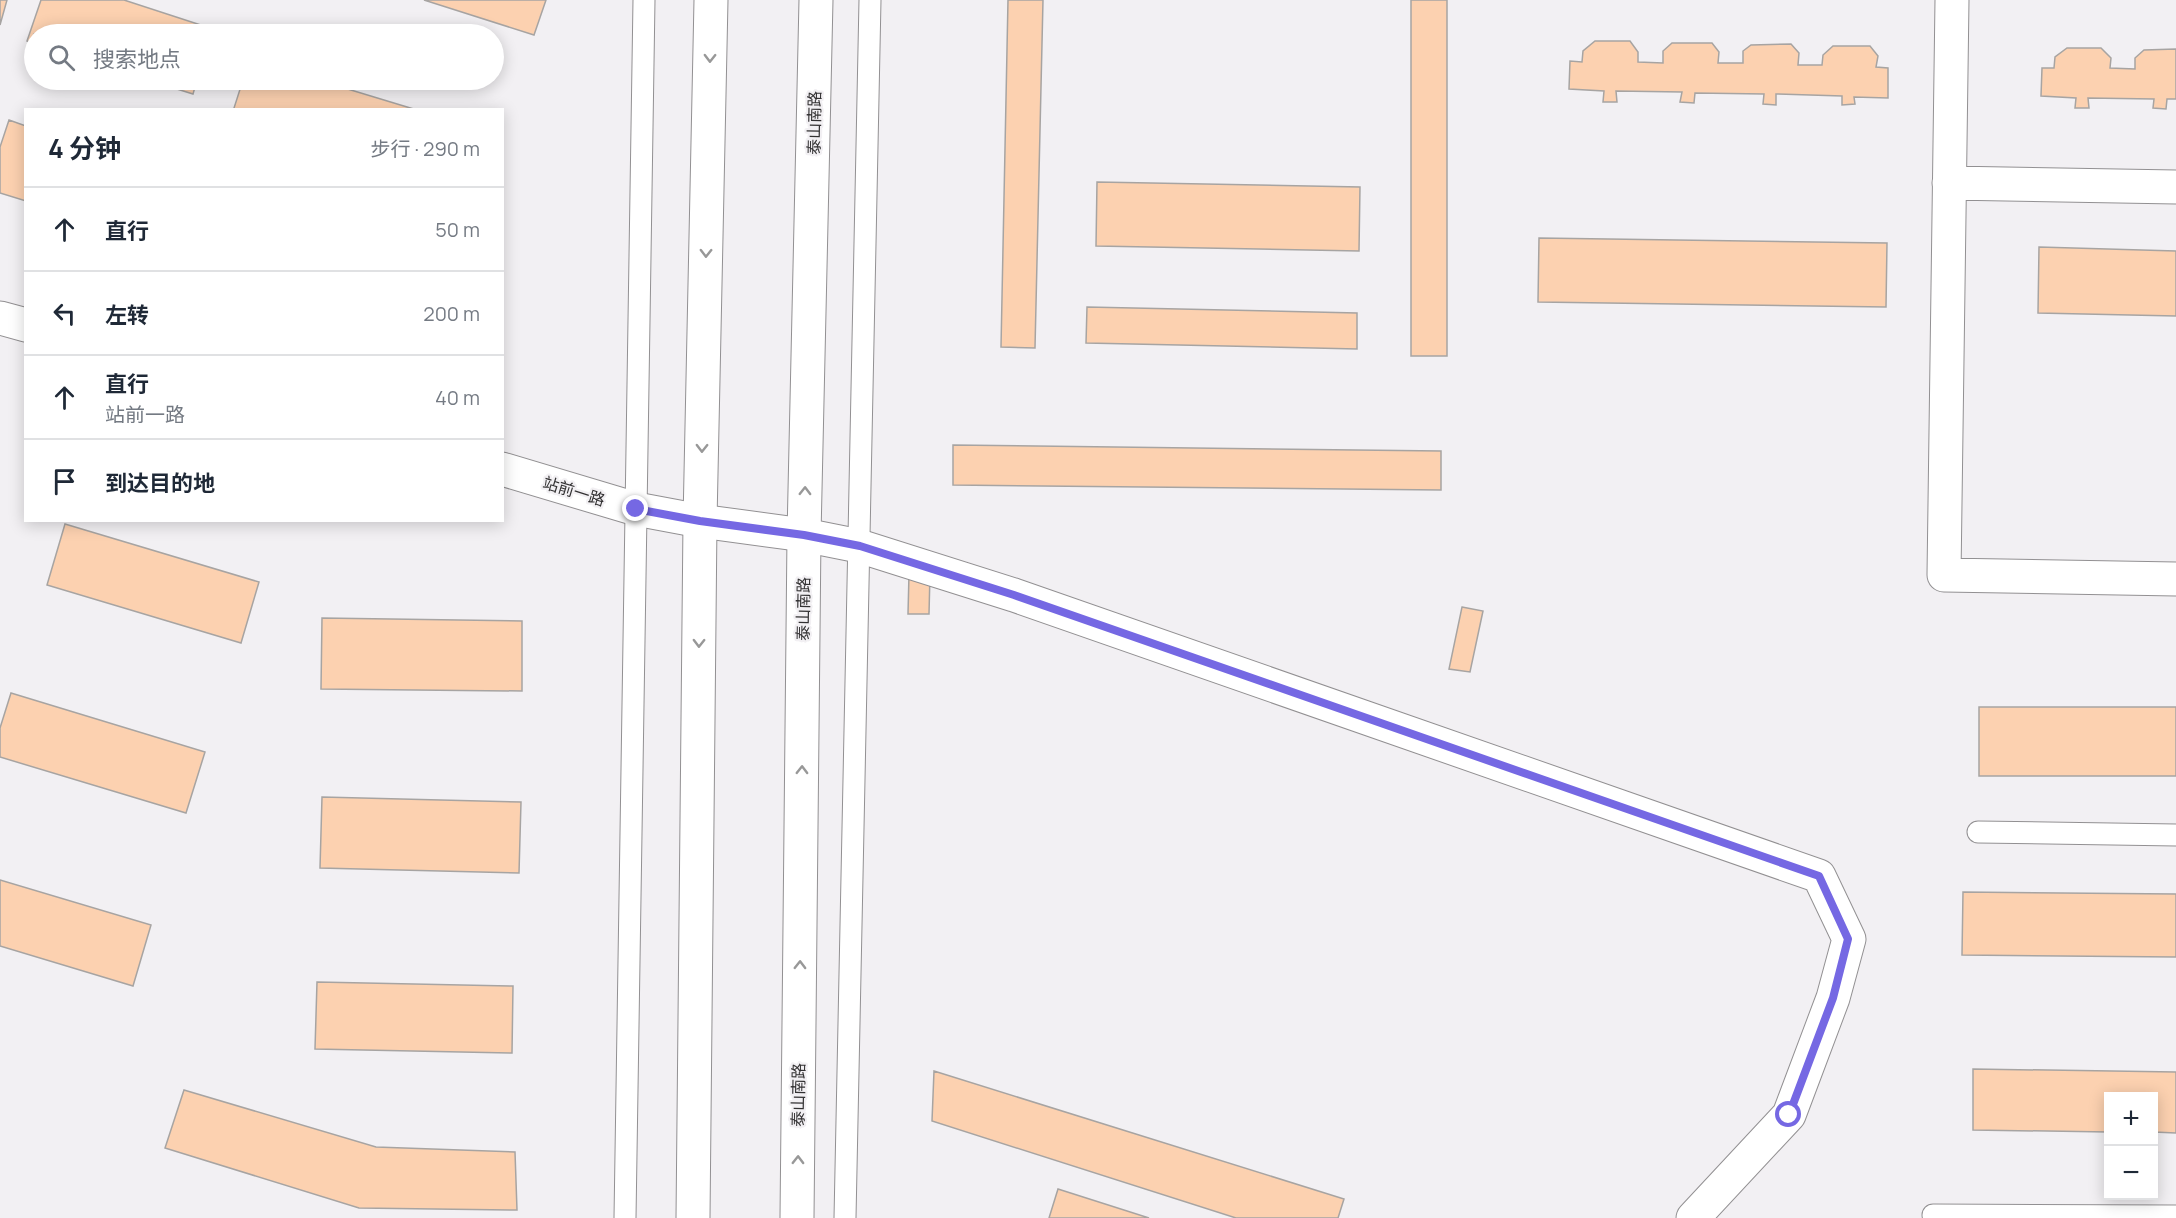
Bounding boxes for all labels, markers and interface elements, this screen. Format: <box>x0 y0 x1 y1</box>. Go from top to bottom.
search box <box>24 24 504 90</box>
icon: search <box>45 41 78 74</box>
text: 搜索地点 <box>93 44 181 74</box>
one-way arrow <box>703 54 716 63</box>
street label: 泰山南路 <box>802 91 826 155</box>
text: 4 分钟 <box>48 130 121 166</box>
text: 步行 · 290 m <box>371 135 480 162</box>
icon: ahead <box>48 213 81 246</box>
text: 直行 <box>105 216 149 246</box>
text: 50 m <box>435 216 480 243</box>
one-way arrow <box>699 249 712 258</box>
icon: left <box>48 297 81 330</box>
text: 左转 <box>105 300 149 330</box>
text: 200 m <box>423 300 480 327</box>
text: 直行 <box>105 369 149 399</box>
icon: ahead <box>48 381 81 414</box>
text: 40 m <box>435 384 480 411</box>
text: 站前一路 <box>105 401 185 428</box>
one-way arrow <box>695 444 708 453</box>
icon: arrive <box>48 465 81 498</box>
text: 到达目的地 <box>105 468 215 498</box>
street label: 站前一路 <box>540 471 608 511</box>
one-way arrow <box>799 486 811 495</box>
route end <box>622 495 648 521</box>
street label: 泰山南路 <box>791 577 815 641</box>
one-way arrow <box>693 639 705 648</box>
one-way arrow <box>796 765 808 774</box>
one-way arrow <box>794 960 806 969</box>
street label: 泰山南路 <box>786 1063 810 1127</box>
map controls <box>2104 1092 2158 1200</box>
button: + <box>2104 1092 2158 1146</box>
route start <box>1775 1101 1801 1127</box>
button: − <box>2104 1146 2158 1200</box>
one-way arrow <box>792 1155 804 1164</box>

